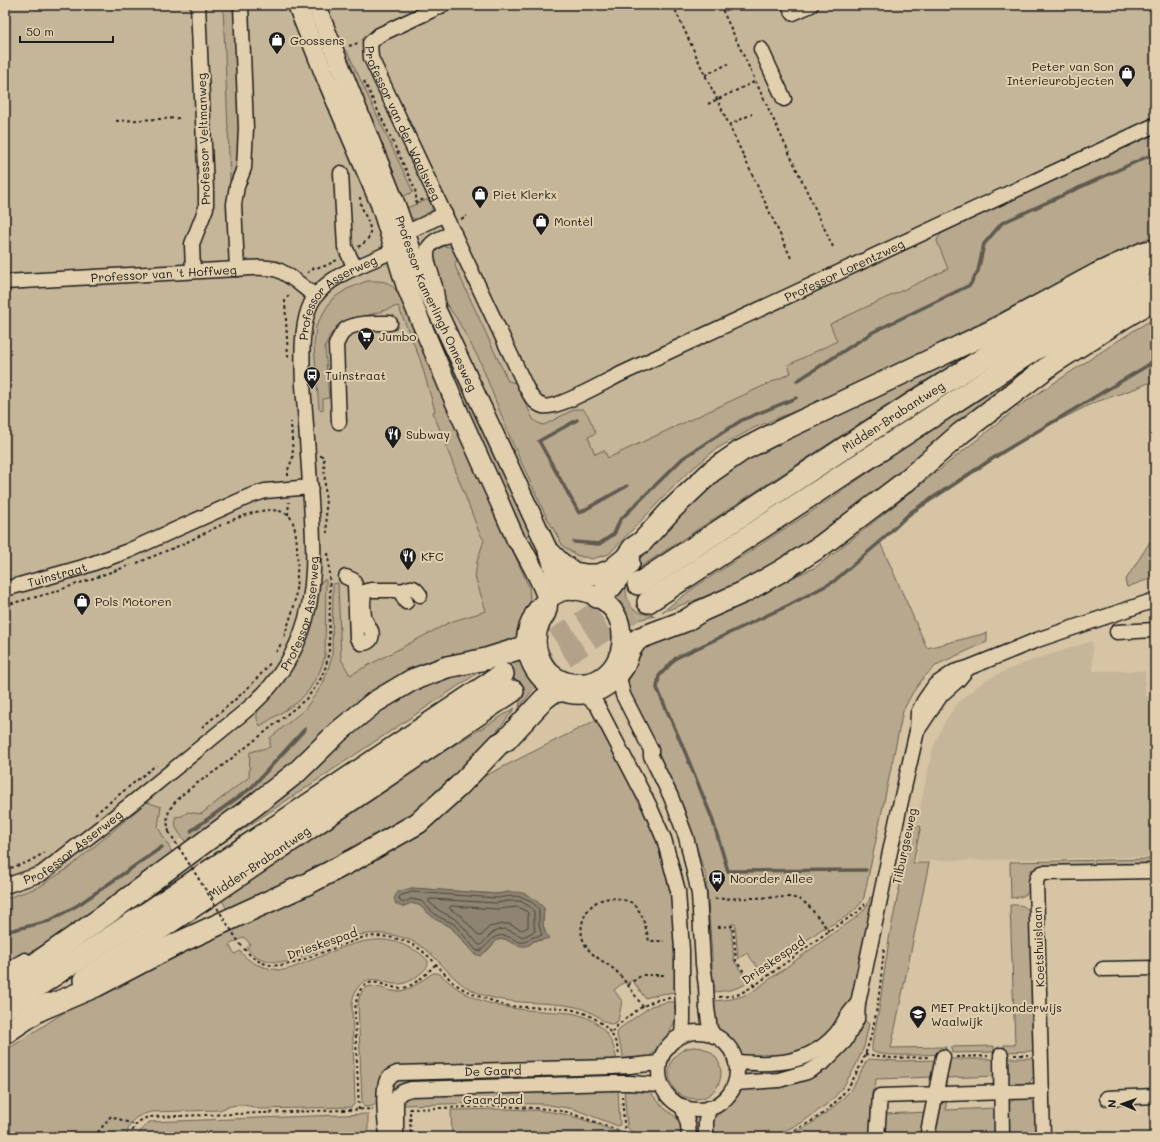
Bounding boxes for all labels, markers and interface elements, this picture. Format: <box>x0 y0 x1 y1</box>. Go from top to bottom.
scale bar <box>20 18 113 44</box>
text: 50 m <box>26 23 54 39</box>
shop icon: Goossens <box>267 30 287 55</box>
place label: Goossens <box>290 32 345 48</box>
street label: Professor van der Waalsweg <box>362 45 445 203</box>
place label: Peter van Son Interieurobjecten <box>1007 58 1114 88</box>
shop icon: Peter van Son Interieurobjecten <box>1117 63 1137 88</box>
street label: Professor Veltmanweg <box>193 73 213 205</box>
shop icon: Piet Klerkx <box>470 184 490 209</box>
place label: Piet Klerkx <box>493 186 557 202</box>
shop icon: Montèl <box>531 211 551 236</box>
street label: Professor Kamerlingh Onnesweg <box>392 213 481 394</box>
place label: Montèl <box>554 213 593 229</box>
street label: Professor Lorentzweg <box>782 235 907 305</box>
street label: Professor Asserweg <box>295 251 379 341</box>
street label: Professor van 't Hoffweg <box>90 261 237 285</box>
supermarket icon: Jumbo <box>356 326 376 351</box>
place label: Jumbo <box>379 328 416 344</box>
bus stop icon: Tuinstraat <box>302 365 322 390</box>
place label: Tuinstraat <box>325 367 386 383</box>
street label: Midden-Brabantweg <box>838 377 947 456</box>
restaurant icon: Subway <box>383 424 403 449</box>
place label: Subway <box>406 426 450 442</box>
restaurant icon: KFC <box>398 546 418 571</box>
place label: KFC <box>421 548 444 564</box>
street label: Professor Asserweg <box>276 556 321 673</box>
street label: Tuinstraat <box>25 558 89 590</box>
shop icon: Pols Motoren <box>72 591 92 616</box>
place label: Pols Motoren <box>95 593 171 609</box>
street label: Professor Asserweg <box>21 806 125 887</box>
street label: Tilburgseweg <box>888 806 920 886</box>
street label: Midden-Brabantweg <box>205 822 313 902</box>
bus stop icon: Noorder Allee <box>707 868 727 893</box>
place label: Noorder Allee <box>730 870 813 886</box>
street label: Koetshuislaan <box>1029 907 1047 987</box>
street label: Drieskespad <box>285 923 360 963</box>
street label: Drieskespad <box>738 932 808 988</box>
place label: MET Praktijkonderwijs Waalwijk <box>931 999 1062 1029</box>
school or university icon: MET Praktijkonderwijs Waalwijk <box>908 1004 928 1029</box>
street label: De Gaard <box>464 1062 522 1079</box>
north arrow <box>1102 1084 1142 1124</box>
street label: Gaardpad <box>463 1091 523 1107</box>
text: N <box>1104 1099 1119 1108</box>

